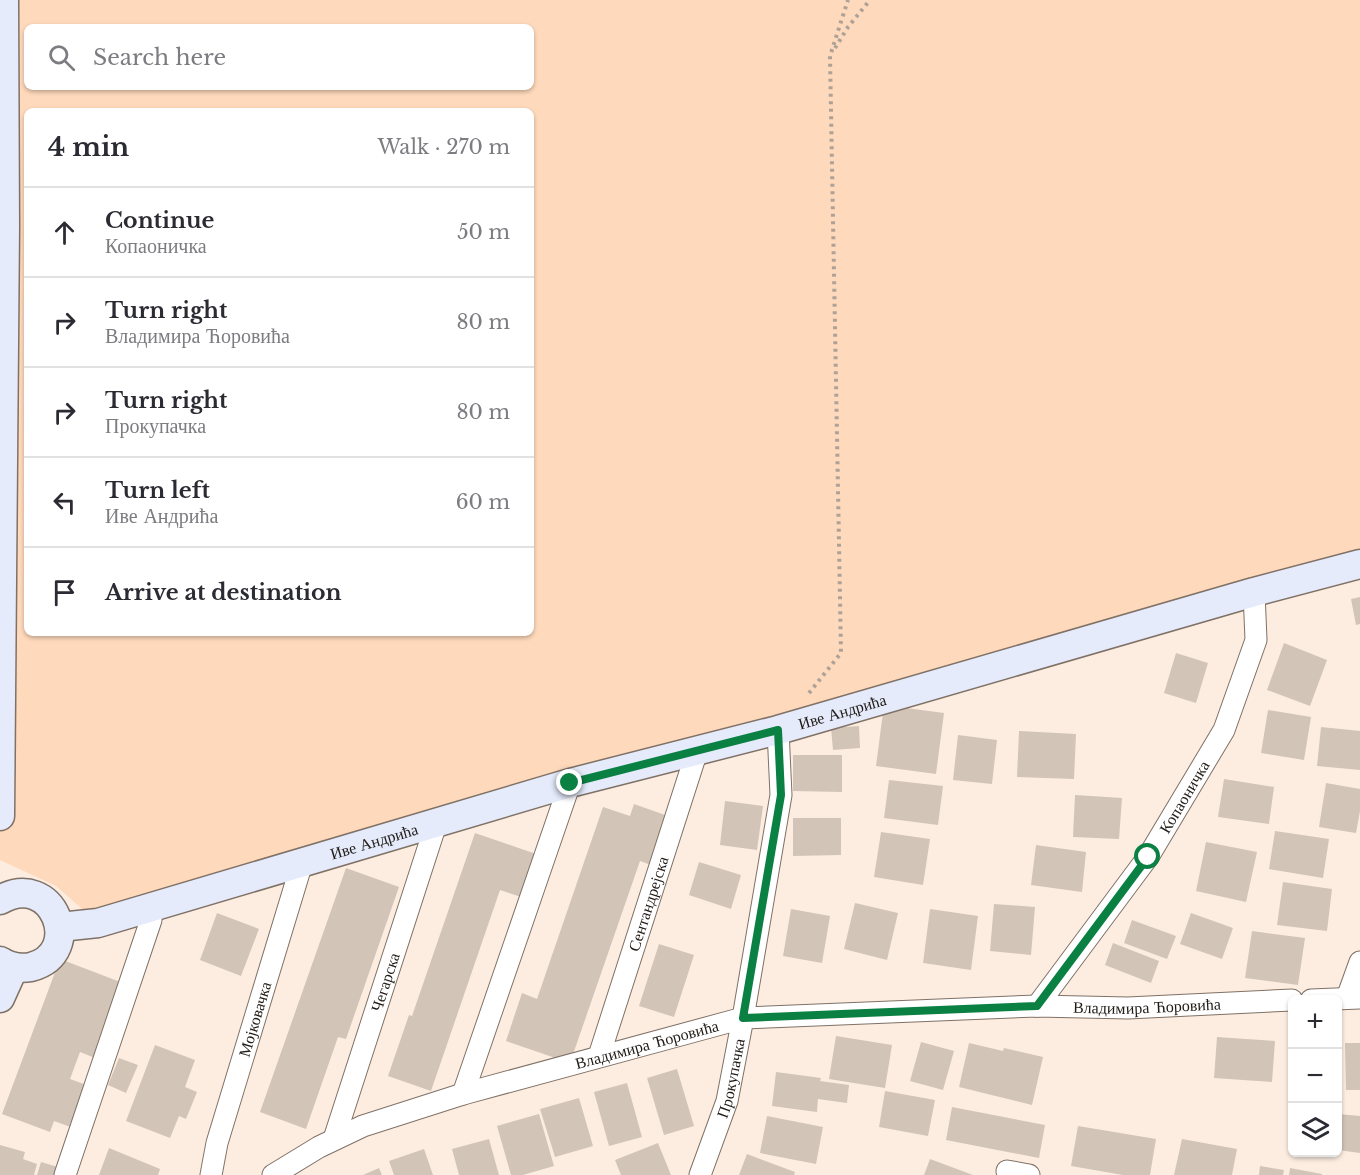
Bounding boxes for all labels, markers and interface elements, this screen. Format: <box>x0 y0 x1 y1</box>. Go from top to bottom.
search box <box>24 24 534 90</box>
icon: search <box>45 41 78 74</box>
text: Search here <box>93 44 226 71</box>
text: 4 min <box>48 131 129 163</box>
text: Walk · 270 m <box>378 135 510 159</box>
text: Continue <box>105 207 214 234</box>
icon: ahead <box>48 216 81 249</box>
text: 50 m <box>457 220 510 244</box>
text: Копаоничка <box>105 234 207 258</box>
text: Turn right <box>105 297 227 324</box>
icon: right <box>48 306 81 339</box>
text: 80 m <box>456 310 510 334</box>
text: Владимира Ћоровића <box>105 324 290 348</box>
text: Turn right <box>105 387 227 414</box>
icon: right <box>48 396 81 429</box>
text: 80 m <box>456 400 510 424</box>
text: Прокупачка <box>105 414 206 438</box>
text: Turn left <box>105 477 210 504</box>
icon: left <box>48 486 81 519</box>
text: 60 m <box>456 490 510 514</box>
text: Иве Андрића <box>105 504 218 528</box>
icon: arrive <box>48 576 81 609</box>
text: Arrive at destination <box>105 579 342 606</box>
street label: Иве Андрића <box>796 689 889 734</box>
street label: Копаоничка <box>1155 757 1214 837</box>
route end <box>556 769 582 795</box>
street label: Иве Андрића <box>328 819 420 864</box>
route start <box>1134 843 1160 869</box>
street label: Сентандрејска <box>623 854 673 954</box>
street label: Чегарска <box>366 950 404 1014</box>
street label: Мојковачка <box>234 979 275 1059</box>
street label: Владимира Ћоровића <box>1073 993 1221 1018</box>
map controls <box>1288 995 1342 1157</box>
button: + <box>1288 995 1342 1049</box>
street label: Владимира Ћоровића <box>573 1015 721 1073</box>
street label: Прокупачка <box>712 1037 749 1121</box>
button: − <box>1288 1049 1342 1103</box>
button: layers <box>1288 1103 1342 1157</box>

